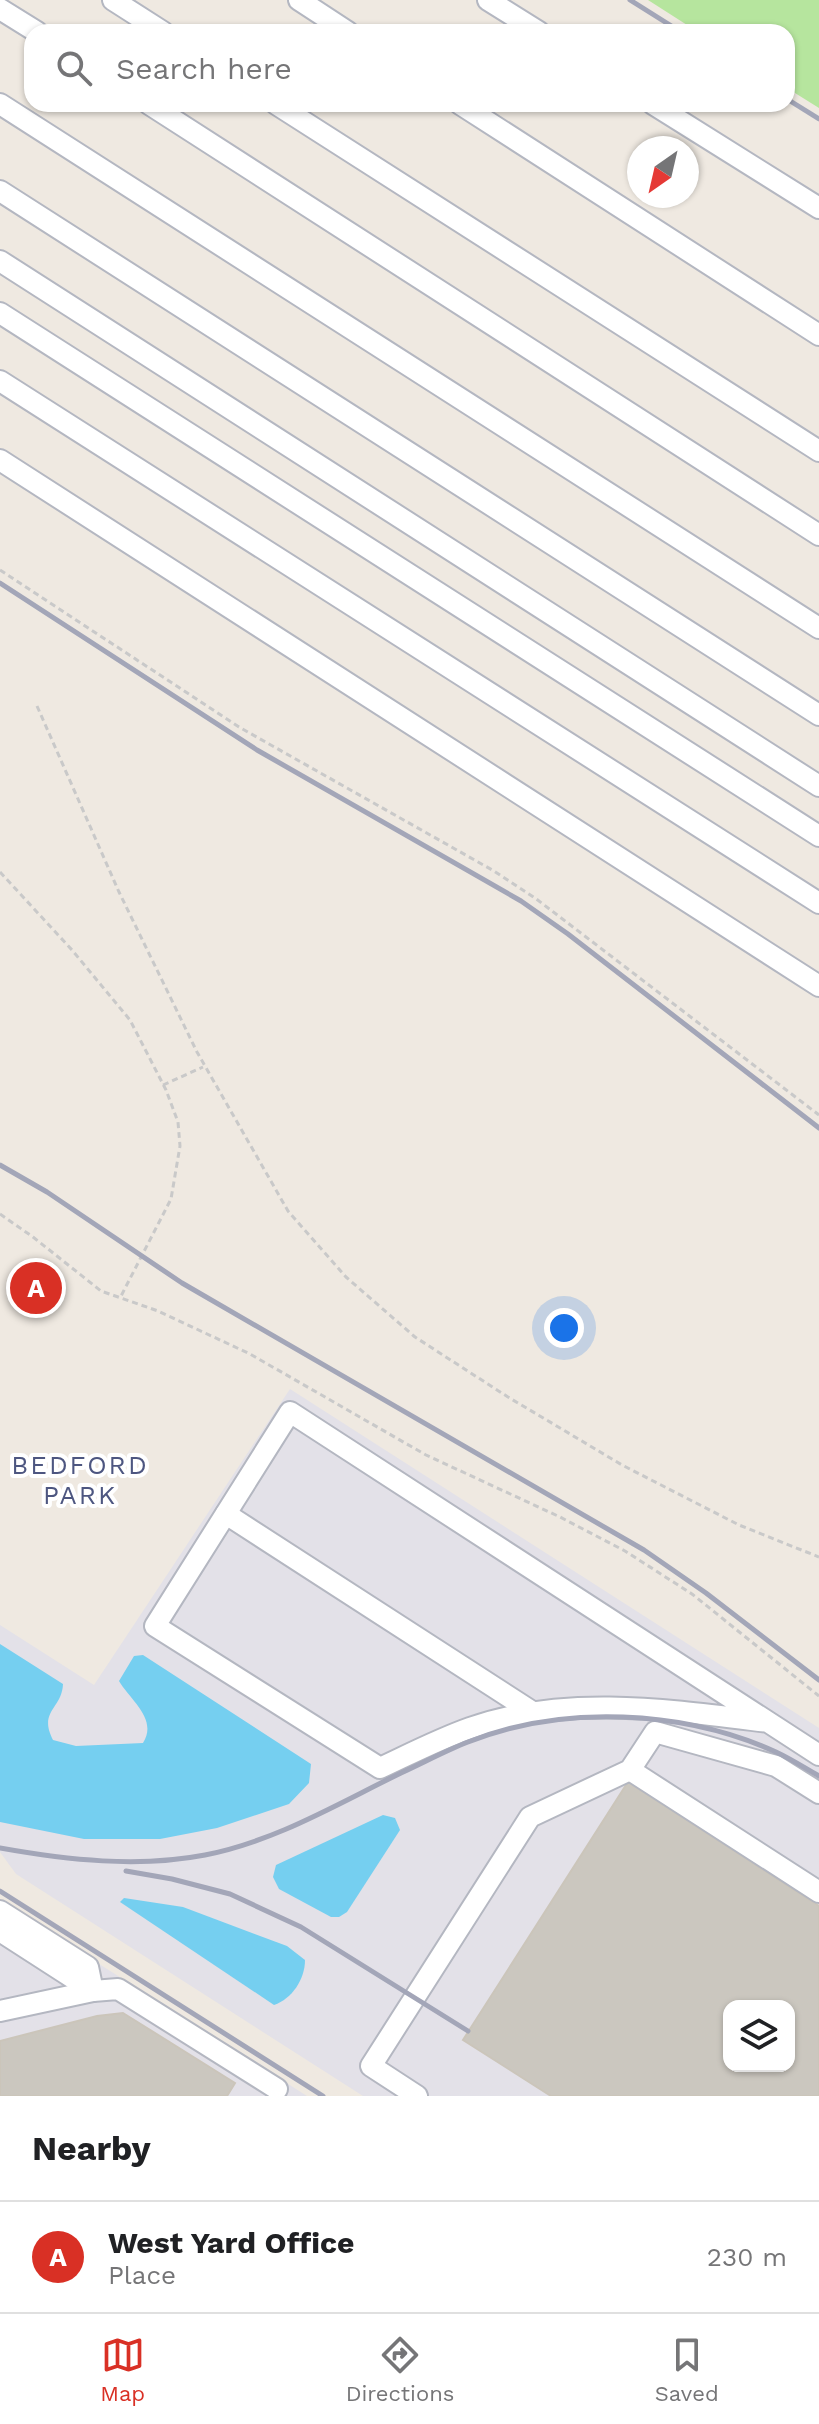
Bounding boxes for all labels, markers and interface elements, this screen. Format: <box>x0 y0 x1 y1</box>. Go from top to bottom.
search box <box>24 24 795 112</box>
icon: search <box>52 46 96 90</box>
text: Search here <box>116 51 292 86</box>
north arrow <box>627 136 699 208</box>
pin: A <box>10 1258 62 1318</box>
your location <box>544 1308 584 1348</box>
district label: BEDFORD PARK <box>11 1450 149 1510</box>
map controls <box>723 2000 795 2072</box>
button: layers <box>723 2000 795 2072</box>
text: Nearby <box>32 2128 151 2168</box>
text: West Yard Office <box>108 2225 354 2260</box>
text: A <box>49 2242 67 2272</box>
text: 230 m <box>707 2242 787 2272</box>
text: Place <box>108 2260 176 2290</box>
tab: Map <box>100 2333 145 2406</box>
tab: Directions <box>346 2333 454 2406</box>
tab: Saved <box>655 2333 719 2406</box>

